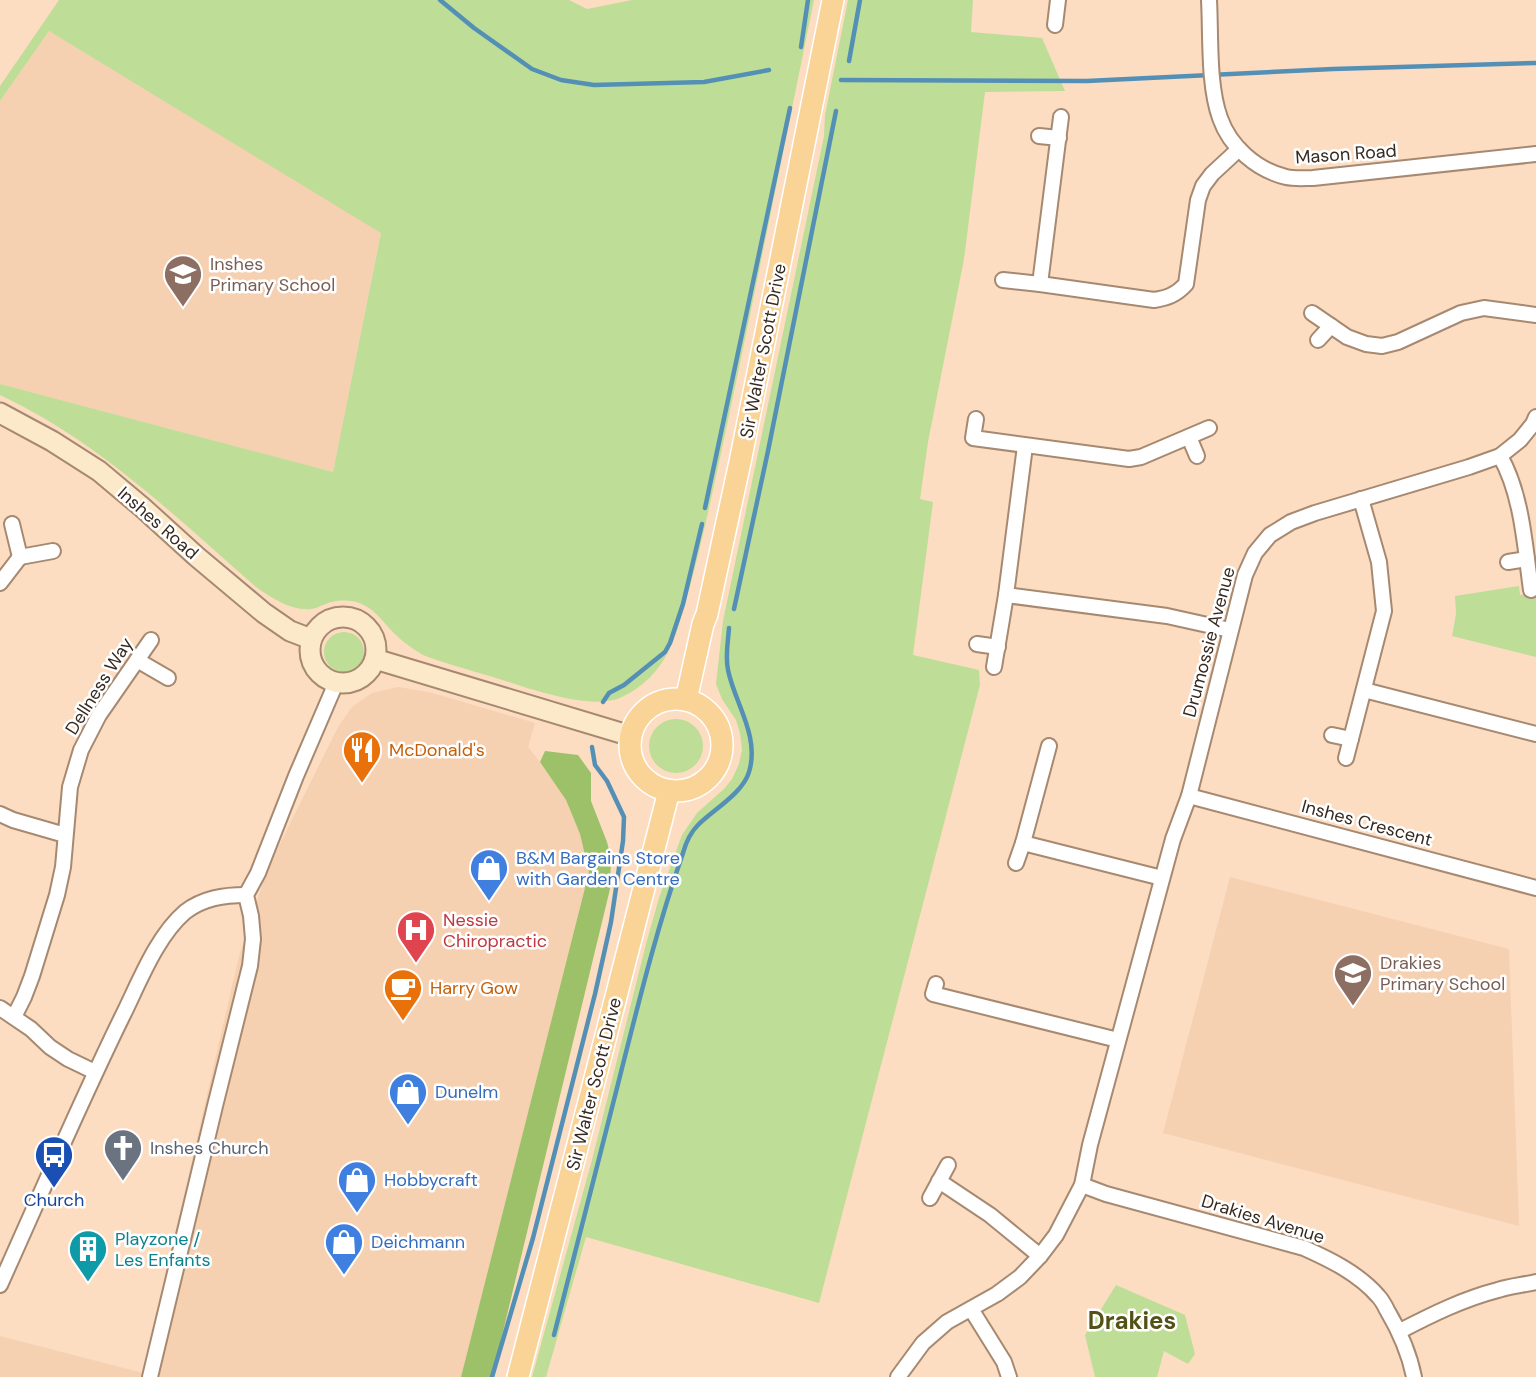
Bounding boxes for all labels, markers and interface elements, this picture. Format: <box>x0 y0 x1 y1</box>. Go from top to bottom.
street label: Mason Road <box>1294 138 1398 170</box>
place label: Inshes Primary School <box>210 252 335 297</box>
school or university icon: Inshes Primary School <box>162 253 204 308</box>
street label: Sir Walter Scott Drive <box>734 262 792 440</box>
street label: Inshes Road <box>112 481 204 565</box>
street label: Drumossie Avenue <box>1177 564 1241 720</box>
street label: Dellness Way <box>60 633 138 739</box>
restaurant icon: McDonald's <box>341 729 383 784</box>
place label: McDonald's <box>389 738 485 762</box>
street label: Inshes Crescent <box>1299 794 1435 852</box>
place label: B&M Bargains Store with Garden Centre <box>516 846 680 891</box>
shop icon: B&M Bargains Store with Garden Centre <box>468 847 510 902</box>
place label: Nessie Chiropractic <box>443 908 547 953</box>
hospital icon: Nessie Chiropractic <box>395 909 437 964</box>
place label: Drakies Primary School <box>1380 951 1505 996</box>
school or university icon: Drakies Primary School <box>1332 952 1374 1007</box>
cafe icon: Harry Gow <box>382 967 424 1022</box>
place label: Harry Gow <box>430 976 518 1000</box>
street label: Sir Walter Scott Drive <box>561 995 627 1173</box>
shop icon: Dunelm <box>387 1071 429 1126</box>
place label: Dunelm <box>435 1080 498 1104</box>
church icon: Inshes Church <box>102 1127 144 1182</box>
bus stop icon: Church <box>33 1134 75 1189</box>
place label: Inshes Church <box>150 1136 269 1160</box>
shop icon: Hobbycraft <box>336 1159 378 1214</box>
place label: Hobbycraft <box>384 1168 478 1192</box>
place label: Church <box>24 1188 84 1212</box>
street label: Drakies Avenue <box>1199 1189 1327 1249</box>
shop icon: Deichmann <box>323 1221 365 1276</box>
place label: Playzone / Les Enfants <box>115 1227 211 1272</box>
building icon: Playzone / Les Enfants <box>67 1228 109 1283</box>
place label: Deichmann <box>371 1230 465 1254</box>
district label: Drakies <box>1088 1305 1176 1336</box>

